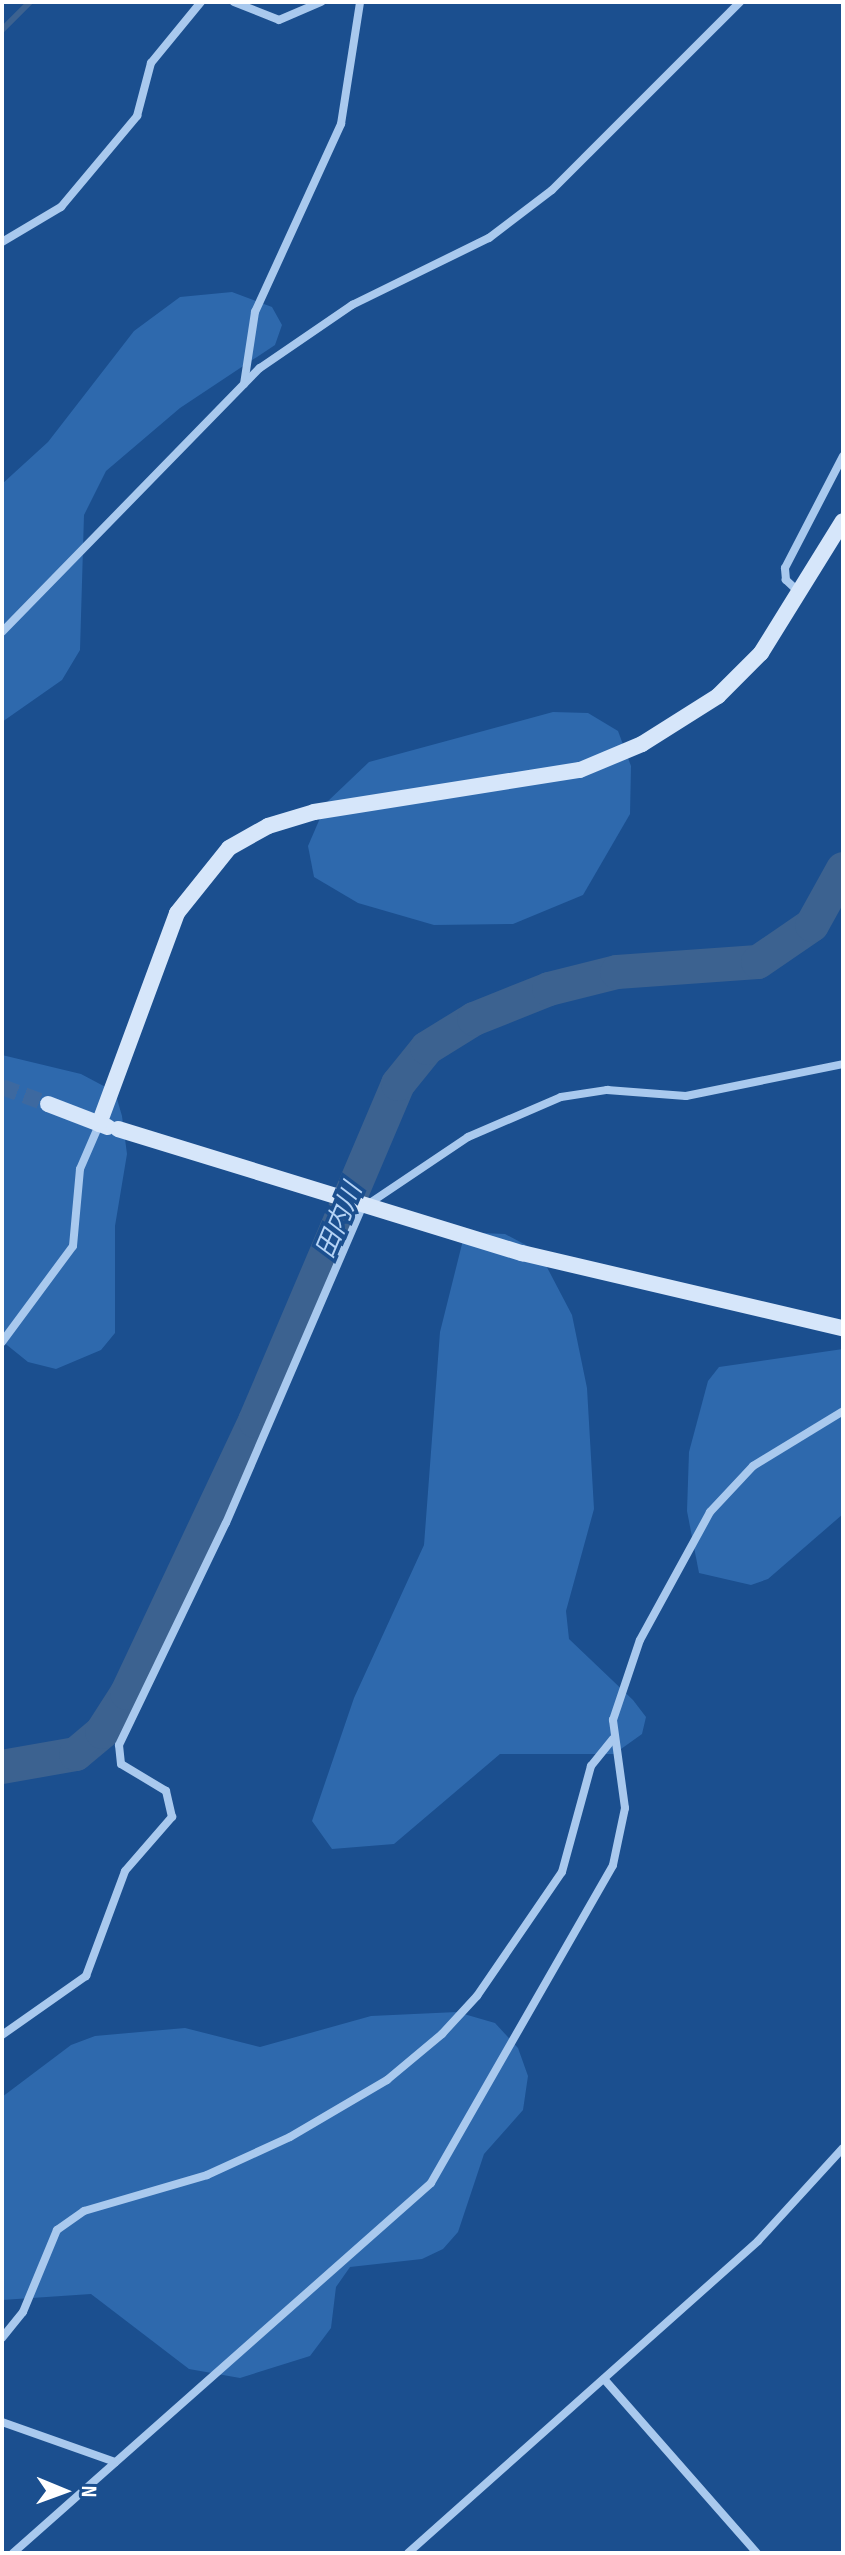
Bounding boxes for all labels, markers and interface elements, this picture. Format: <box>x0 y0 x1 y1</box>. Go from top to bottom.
water label: 田内川 <box>310 1179 370 1263</box>
north arrow <box>24 2451 104 2531</box>
text: N <box>75 2485 102 2498</box>

